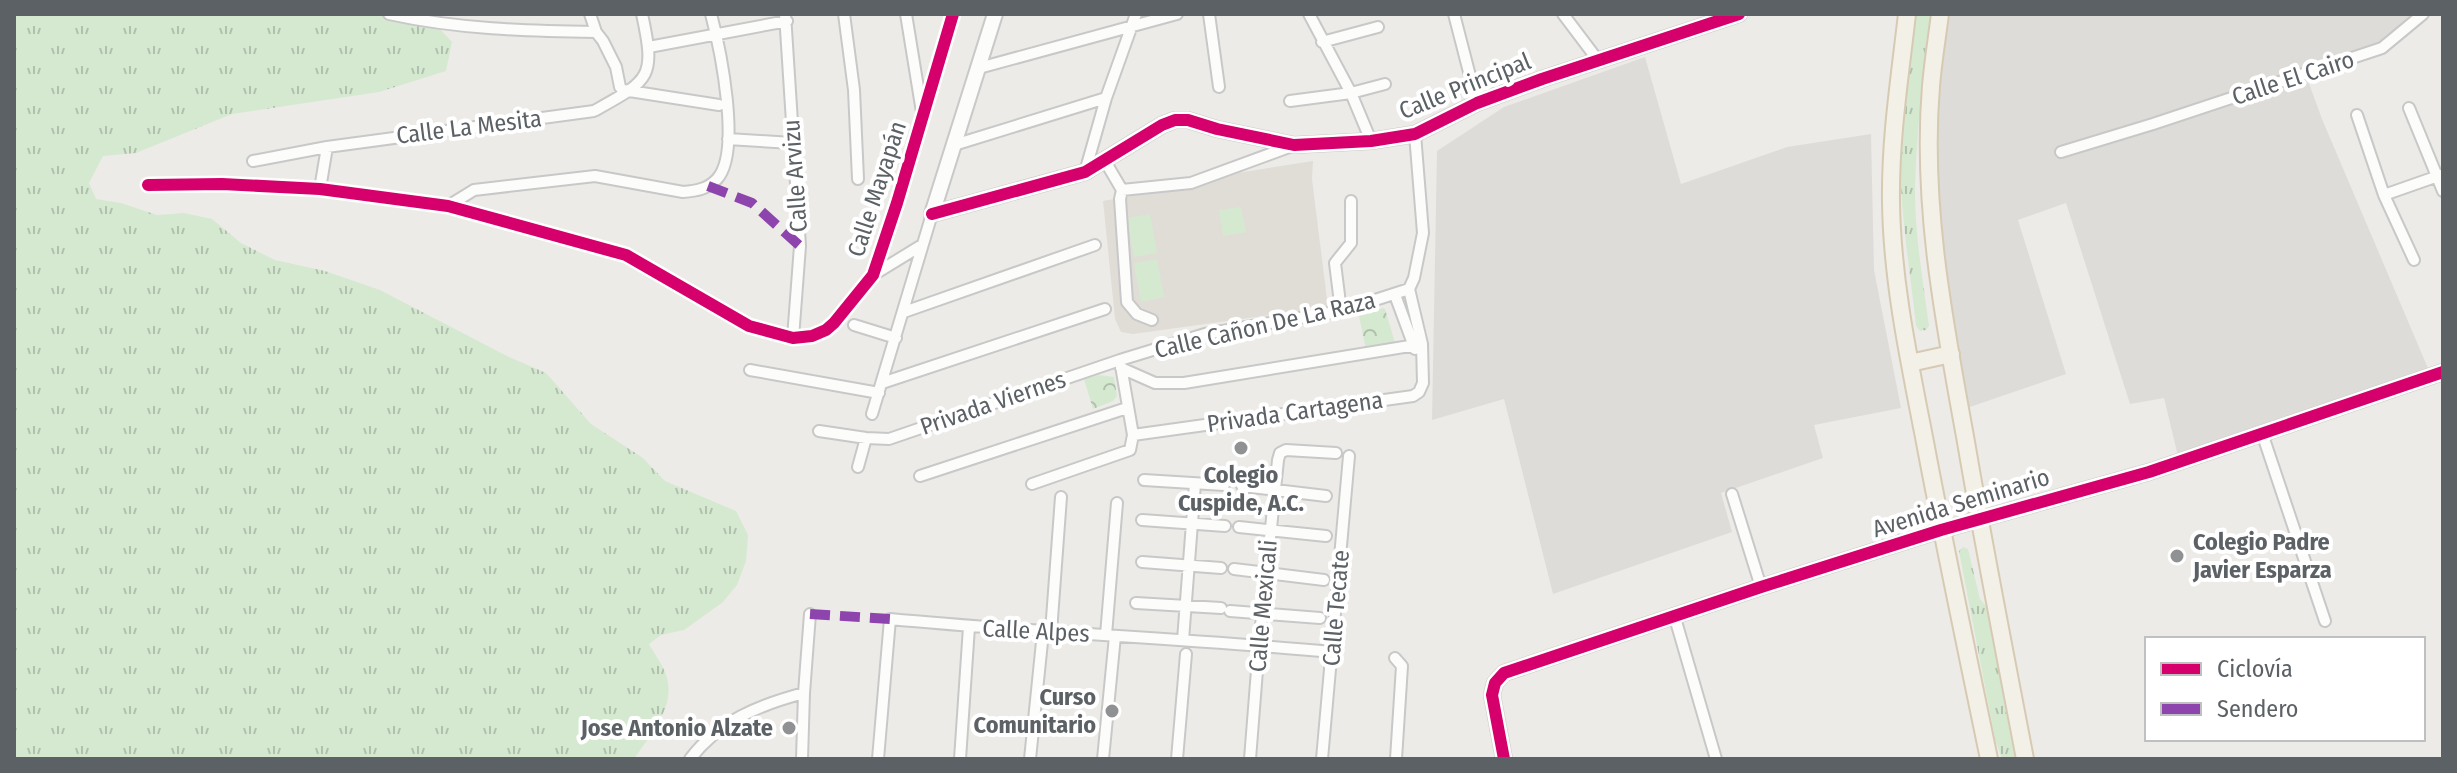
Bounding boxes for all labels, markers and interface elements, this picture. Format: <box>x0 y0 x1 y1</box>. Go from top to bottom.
street label: Calle El Cairo <box>2228 45 2358 111</box>
street label: Calle Principal <box>1395 47 1535 125</box>
street label: Calle La Mesita <box>395 104 543 150</box>
street label: Calle Mayapán <box>842 118 912 260</box>
street label: Calle Arvizu <box>777 119 813 233</box>
street label: Calle Cañon De La Raza <box>1152 286 1378 364</box>
street label: Privada Viernes <box>917 365 1069 441</box>
street label: Privada Cartagena <box>1205 386 1385 438</box>
marker: Colegio Cuspide, A.C. <box>1232 439 1250 457</box>
place label: Colegio Cuspide, A.C. <box>1178 461 1304 517</box>
street label: Avenida Seminario <box>1869 463 2053 543</box>
place label: Colegio Padre Javier Esparza <box>2192 528 2332 584</box>
street label: Calle Mexicali <box>1243 539 1283 673</box>
marker: Colegio Padre Javier Esparza <box>2168 547 2186 565</box>
street label: Calle Tecate <box>1317 549 1355 667</box>
street label: Calle Alpes <box>982 614 1090 648</box>
legend <box>2145 637 2425 741</box>
text: Ciclovía <box>2217 655 2293 683</box>
place label: Curso Comunitario <box>974 683 1096 739</box>
text: Sendero <box>2217 695 2298 723</box>
marker: Curso Comunitario <box>1103 702 1121 720</box>
place label: Jose Antonio Alzate <box>580 714 773 742</box>
marker: Jose Antonio Alzate <box>780 719 798 737</box>

